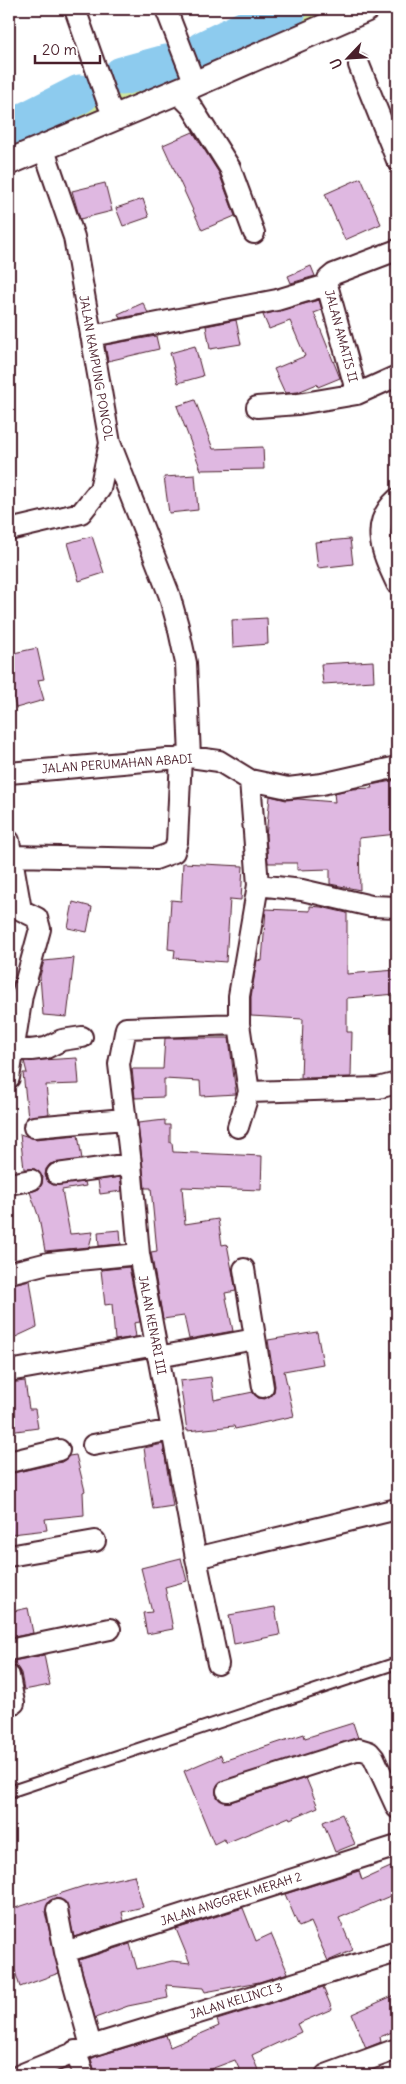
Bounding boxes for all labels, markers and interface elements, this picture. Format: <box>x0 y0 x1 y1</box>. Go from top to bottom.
scale bar <box>35 32 100 64</box>
north arrow <box>324 32 374 82</box>
text: 20 m <box>42 40 77 59</box>
text: U <box>326 55 346 72</box>
street label: JALAN AMATIS II <box>322 288 361 384</box>
street label: JALAN KAMPUNG PONCOL <box>76 294 117 442</box>
street label: JALAN PERUMAHAN ABADI <box>41 751 193 776</box>
street label: JALAN KENARI III <box>135 1274 169 1376</box>
street label: JALAN ANGGREK MERAH 2 <box>158 1868 304 1928</box>
street label: JALAN KELINCI 3 <box>188 1979 284 2022</box>

